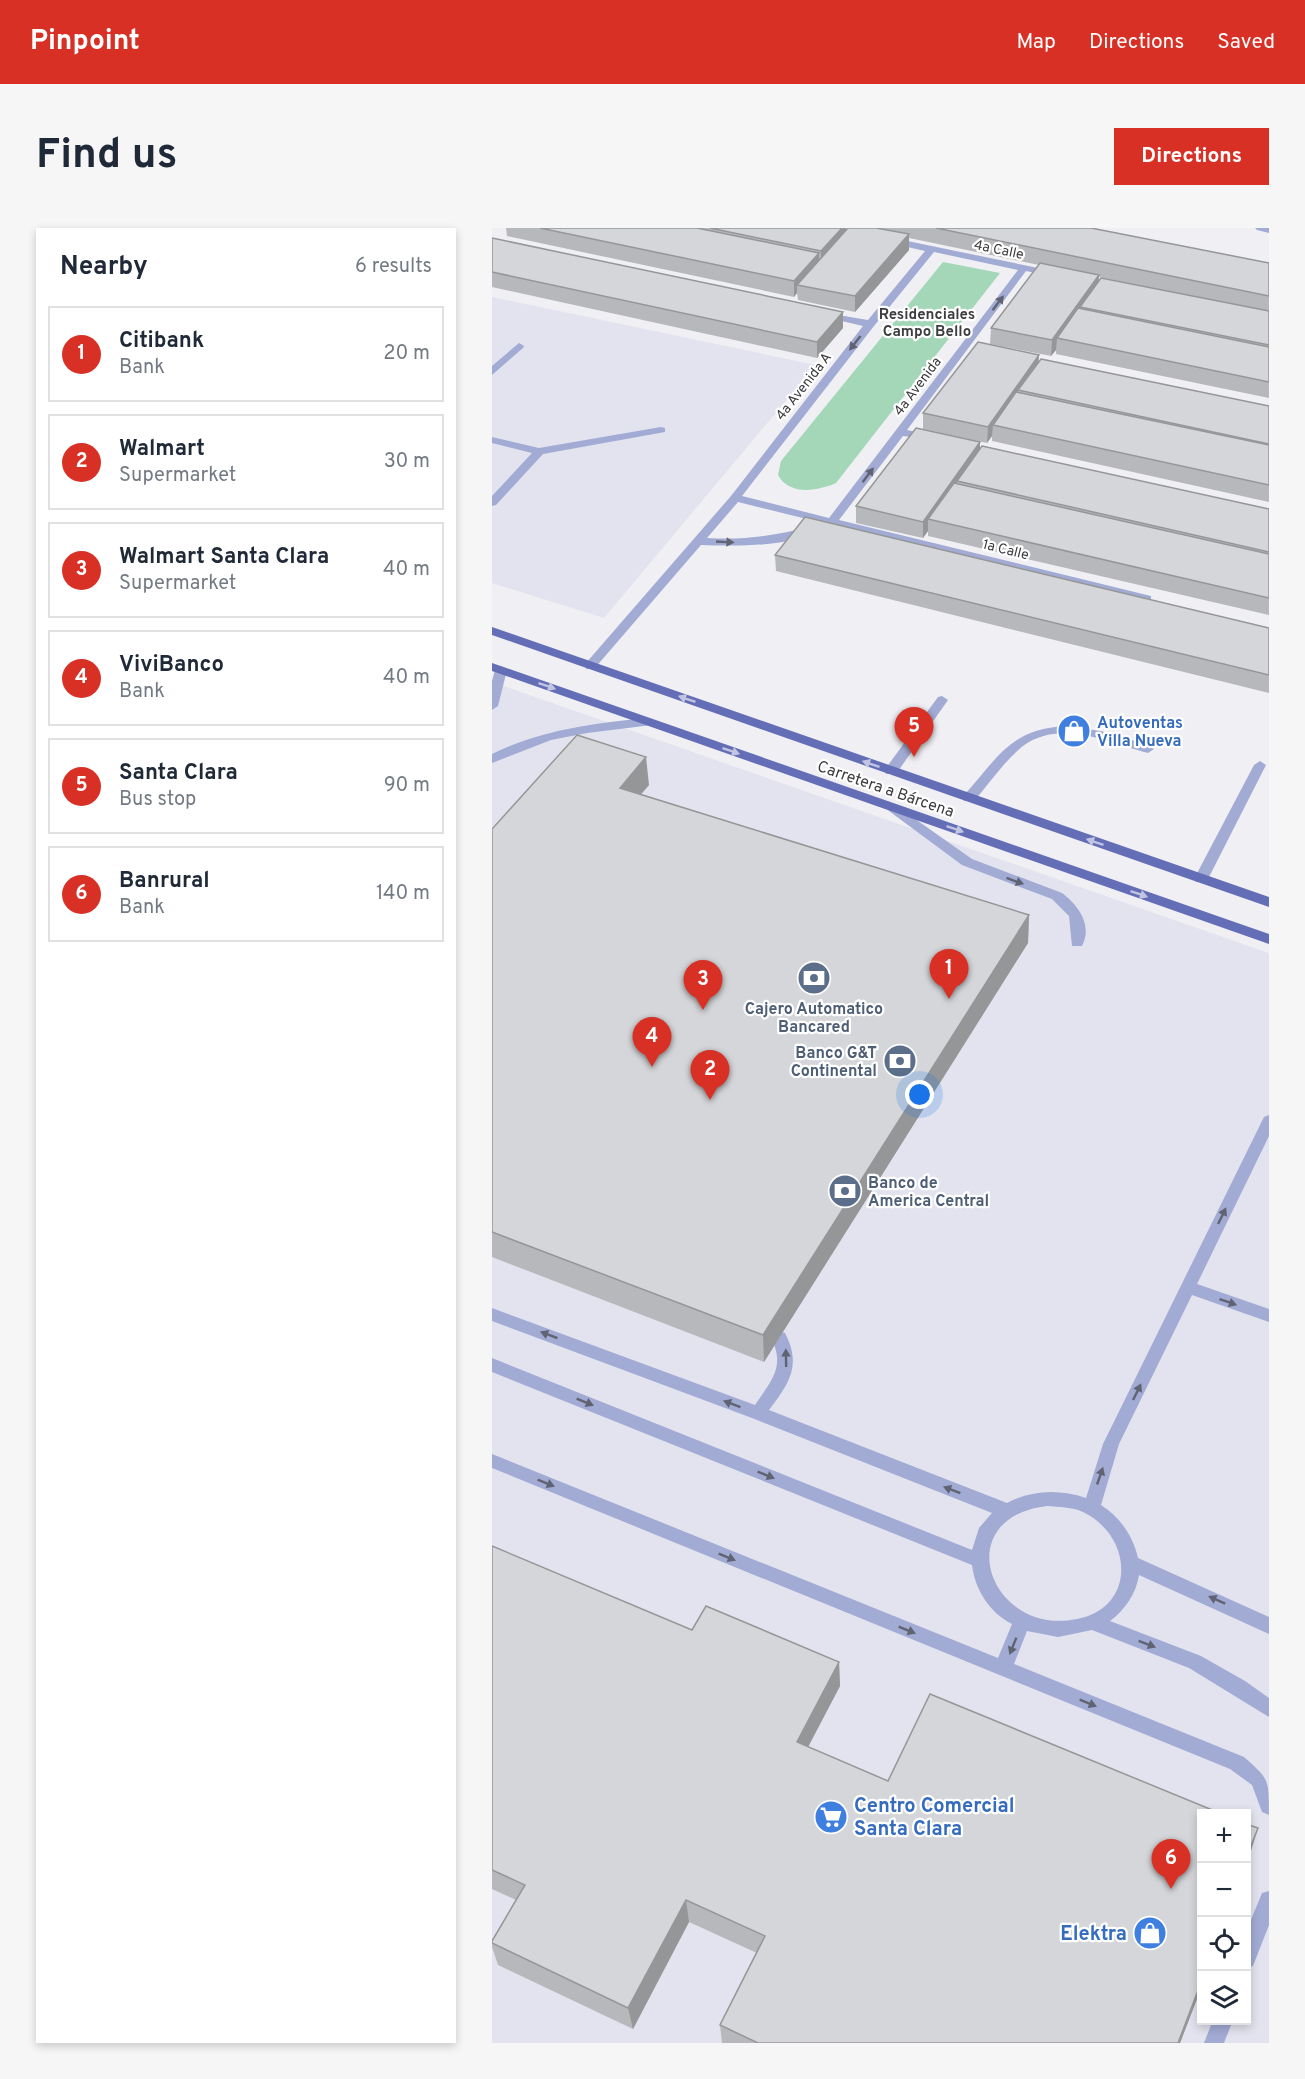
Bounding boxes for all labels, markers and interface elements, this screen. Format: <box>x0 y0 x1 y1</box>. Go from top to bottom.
text: Pinpoint <box>30 24 140 60</box>
text: Map <box>1016 29 1056 56</box>
text: Directions <box>1089 29 1184 56</box>
text: Saved <box>1217 29 1275 56</box>
button: Directions <box>1114 128 1269 185</box>
text: Find us <box>36 130 177 183</box>
street label: 4a Calle <box>972 237 1025 264</box>
text: Nearby <box>60 251 148 284</box>
text: 6 results <box>355 254 432 280</box>
one-way arrow <box>992 296 1004 312</box>
district label: Residenciales Campo Bello <box>879 306 975 342</box>
text: Citibank <box>119 328 204 355</box>
one-way arrow <box>849 335 862 351</box>
text: 1 <box>78 341 86 367</box>
text: 20 m <box>383 341 430 367</box>
street label: 4a Avenida A <box>772 350 836 424</box>
street label: 4a Avenida <box>891 354 946 420</box>
text: Bank <box>119 355 165 381</box>
text: Walmart <box>119 436 205 463</box>
text: 2 <box>75 449 88 475</box>
text: 30 m <box>384 449 430 475</box>
text: Supermarket <box>119 463 236 489</box>
one-way arrow <box>861 468 873 483</box>
street label: 1a Calle <box>981 537 1030 564</box>
one-way arrow <box>716 538 735 547</box>
text: Walmart Santa Clara <box>119 544 329 571</box>
text: 3 <box>76 557 88 583</box>
text: 40 m <box>383 557 430 583</box>
text: Supermarket <box>119 571 236 597</box>
text: ViviBanco <box>119 652 224 679</box>
text: 4 <box>75 665 88 691</box>
text: 40 m <box>383 665 430 691</box>
text: Bank <box>119 679 165 705</box>
one-way arrow <box>538 682 556 692</box>
one-way arrow <box>678 694 696 704</box>
pin: 5 <box>894 708 934 757</box>
shop icon: Autoventas Villa Nueva <box>1056 713 1092 749</box>
place label: Autoventas Villa Nueva <box>1097 714 1183 752</box>
one-way arrow <box>722 746 740 756</box>
street label: Carretera a Bárcena <box>814 757 956 823</box>
one-way arrow <box>862 758 880 768</box>
text: Santa Clara <box>119 760 238 787</box>
text: 5 <box>75 773 88 799</box>
text: 90 m <box>384 773 430 799</box>
text: Bus stop <box>119 787 196 813</box>
one-way arrow <box>946 825 964 835</box>
one-way arrow <box>1086 836 1104 846</box>
text: Banrural <box>119 868 210 895</box>
one-way arrow <box>1006 876 1024 886</box>
text: 6 <box>75 881 88 907</box>
text: 140 m <box>376 881 430 907</box>
one-way arrow <box>1130 889 1148 899</box>
text: Bank <box>119 895 165 921</box>
pin: 1 <box>930 950 968 999</box>
pin: 3 <box>684 960 722 1010</box>
bank icon: Cajero Automatico Bancared <box>796 960 832 996</box>
place label: Cajero Automatico Bancared <box>745 1000 883 1038</box>
pin: 4 <box>632 1018 672 1067</box>
bank icon: Banco G&T Continental <box>882 1043 918 1079</box>
place label: Banco G&T Continental <box>791 1044 877 1082</box>
pin: 2 <box>690 1050 730 1100</box>
your location <box>905 1080 934 1109</box>
bank icon: Banco de America Central <box>827 1173 863 1209</box>
place label: Banco de America Central <box>868 1174 989 1212</box>
one-way arrow <box>1217 1208 1227 1225</box>
one-way arrow <box>1219 1297 1237 1307</box>
one-way arrow <box>540 1330 558 1339</box>
one-way arrow <box>781 1348 790 1367</box>
one-way arrow <box>1132 1383 1141 1400</box>
one-way arrow <box>577 1397 595 1407</box>
one-way arrow <box>722 1398 740 1408</box>
one-way arrow <box>1096 1467 1106 1485</box>
one-way arrow <box>758 1470 776 1480</box>
one-way arrow <box>537 1479 555 1488</box>
one-way arrow <box>943 1485 961 1494</box>
one-way arrow <box>718 1553 736 1562</box>
one-way arrow <box>1207 1595 1225 1605</box>
one-way arrow <box>899 1625 917 1635</box>
one-way arrow <box>1008 1637 1018 1655</box>
one-way arrow <box>1139 1639 1157 1649</box>
one-way arrow <box>1080 1698 1098 1708</box>
place label: Centro Comercial Santa Clara <box>854 1794 1015 1843</box>
supermarket icon: Centro Comercial Santa Clara <box>813 1799 849 1835</box>
map controls <box>1197 1809 1251 2025</box>
button: + <box>1197 1809 1251 1863</box>
pin: 6 <box>1152 1840 1190 1889</box>
button: − <box>1197 1863 1251 1917</box>
shop icon: Elektra <box>1132 1915 1168 1951</box>
button: locate <box>1197 1917 1251 1971</box>
place label: Elektra <box>1060 1922 1127 1948</box>
button: layers <box>1197 1971 1251 2025</box>

